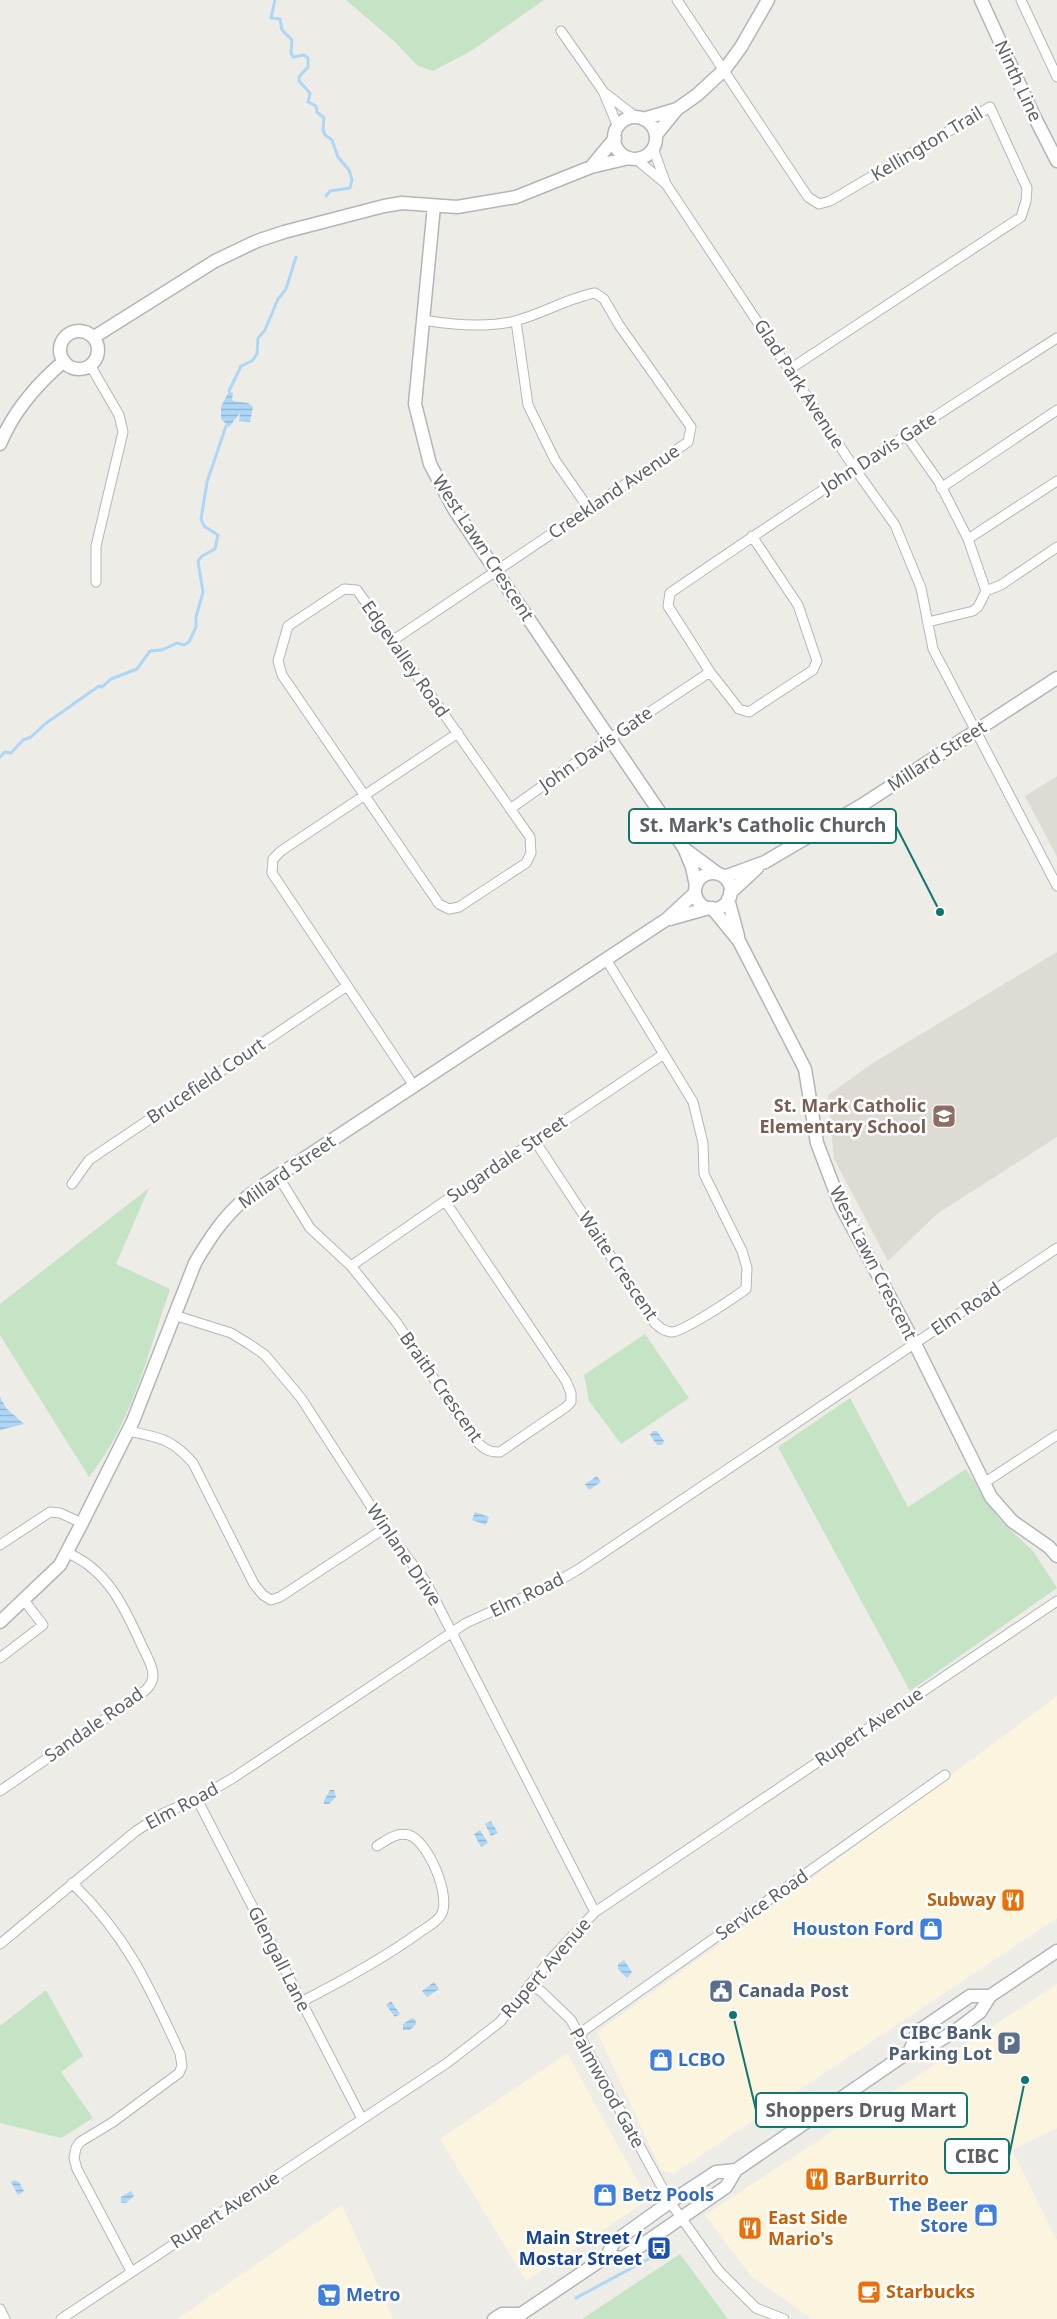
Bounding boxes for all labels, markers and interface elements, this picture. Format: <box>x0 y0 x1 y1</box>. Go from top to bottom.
street label: Ninth Line <box>990 36 1048 125</box>
street label: Kellington Trail <box>866 100 987 186</box>
street label: Glad Park Avenue <box>749 314 851 453</box>
street label: John Davis Gate <box>815 406 941 500</box>
street label: Creekland Avenue <box>543 438 684 544</box>
street label: West Lawn Crescent <box>428 470 540 625</box>
street label: Edgevalley Road <box>357 595 455 722</box>
street label: John Davis Gate <box>532 700 657 797</box>
street label: Millard Street <box>882 714 991 796</box>
callout: St. Mark's Catholic Church <box>629 809 896 843</box>
text: St. Mark's Catholic Church <box>640 812 886 838</box>
street label: Brucefield Court <box>142 1031 270 1129</box>
place label: St. Mark Catholic Elementary School <box>759 1093 926 1138</box>
school or university icon: St. Mark Catholic Elementary School <box>931 1103 957 1129</box>
street label: Sugardale Street <box>442 1109 572 1207</box>
street label: Millard Street <box>233 1129 340 1214</box>
street label: West Lawn Crescent <box>825 1182 923 1344</box>
street label: Waite Crescent <box>574 1206 664 1325</box>
street label: Elm Road <box>926 1276 1005 1340</box>
street label: Braith Crescent <box>395 1327 489 1447</box>
street label: Winlane Drive <box>362 1499 448 1610</box>
street label: Elm Road <box>486 1566 568 1622</box>
street label: Sandale Road <box>39 1681 147 1767</box>
street label: Rupert Avenue <box>810 1681 927 1771</box>
street label: Elm Road <box>141 1776 222 1834</box>
street label: Service Road <box>710 1863 813 1945</box>
place label: Subway <box>927 1887 997 1911</box>
restaurant icon: Subway <box>1000 1887 1026 1913</box>
street label: Glengall Lane <box>243 1902 317 2015</box>
street label: Rupert Avenue <box>495 1912 595 2023</box>
place label: Houston Ford <box>793 1916 914 1940</box>
shop icon: Houston Ford <box>918 1916 944 1942</box>
public building icon: Canada Post <box>708 1978 734 2004</box>
place label: Canada Post <box>738 1978 849 2002</box>
place label: CIBC Bank Parking Lot <box>889 2020 993 2065</box>
street label: Palmwood Gate <box>565 2023 651 2152</box>
parking icon: CIBC Bank Parking Lot <box>996 2030 1022 2056</box>
shop icon: LCBO <box>648 2047 674 2073</box>
place label: LCBO <box>678 2047 725 2071</box>
callout: Shoppers Drug Mart <box>756 2093 967 2127</box>
text: Shoppers Drug Mart <box>766 2097 956 2123</box>
callout: CIBC <box>945 2139 1009 2173</box>
text: CIBC <box>955 2143 999 2169</box>
street label: Rupert Avenue <box>165 2165 284 2253</box>
restaurant icon: BarBurrito <box>804 2166 830 2192</box>
place label: BarBurrito <box>834 2166 929 2190</box>
shop icon: Betz Pools <box>592 2182 618 2208</box>
place label: Betz Pools <box>622 2182 714 2206</box>
place label: The Beer Store <box>889 2192 968 2237</box>
shop icon: The Beer Store <box>973 2202 999 2228</box>
place label: East Side Mario's <box>768 2205 848 2250</box>
restaurant icon: East Side Mario's <box>737 2215 763 2241</box>
place label: Main Street / Mostar Street <box>519 2225 643 2270</box>
bus stop icon: Main Street / Mostar Street <box>646 2235 672 2261</box>
cafe icon: Starbucks <box>856 2279 882 2305</box>
place label: Starbucks <box>886 2279 975 2303</box>
supermarket icon: Metro <box>316 2282 342 2308</box>
place label: Metro <box>346 2282 400 2306</box>

